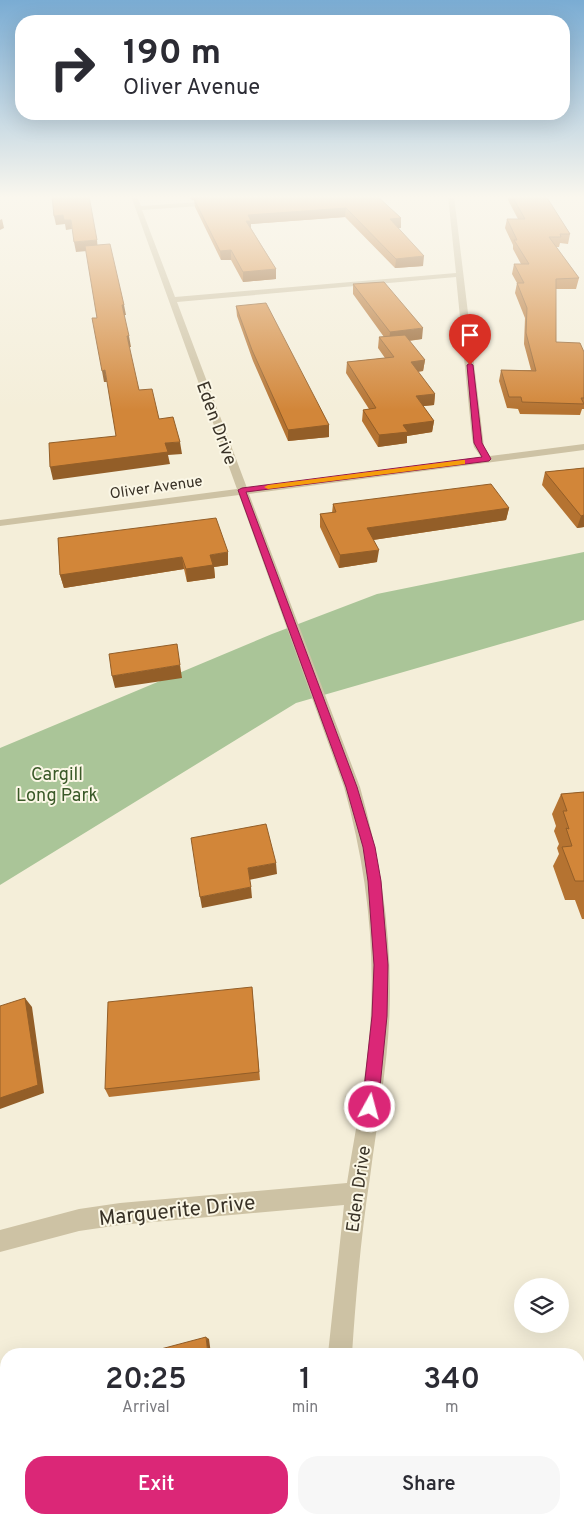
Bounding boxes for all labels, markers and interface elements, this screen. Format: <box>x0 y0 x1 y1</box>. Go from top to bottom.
text: 190 m <box>123 32 221 76</box>
icon: right <box>40 35 105 100</box>
text: Oliver Avenue <box>123 75 260 102</box>
pin <box>449 314 491 365</box>
icon: arrive <box>456 321 484 349</box>
street label: Eden Drive <box>190 379 241 468</box>
street label: Oliver Avenue <box>109 473 204 504</box>
park label: Cargill Long Park <box>16 764 98 808</box>
position arrow <box>343 1080 395 1132</box>
street label: Eden Drive <box>342 1144 377 1234</box>
street label: Marguerite Drive <box>97 1190 257 1233</box>
map controls <box>514 1278 569 1333</box>
button: layers <box>514 1278 569 1333</box>
text: 20:25 <box>105 1362 187 1399</box>
text: 1 <box>299 1362 311 1399</box>
text: 340 <box>423 1362 480 1399</box>
text: Arrival <box>122 1398 170 1418</box>
text: min <box>292 1398 318 1418</box>
text: m <box>445 1398 458 1418</box>
button: Exit <box>25 1456 288 1514</box>
button: Share <box>298 1456 560 1514</box>

